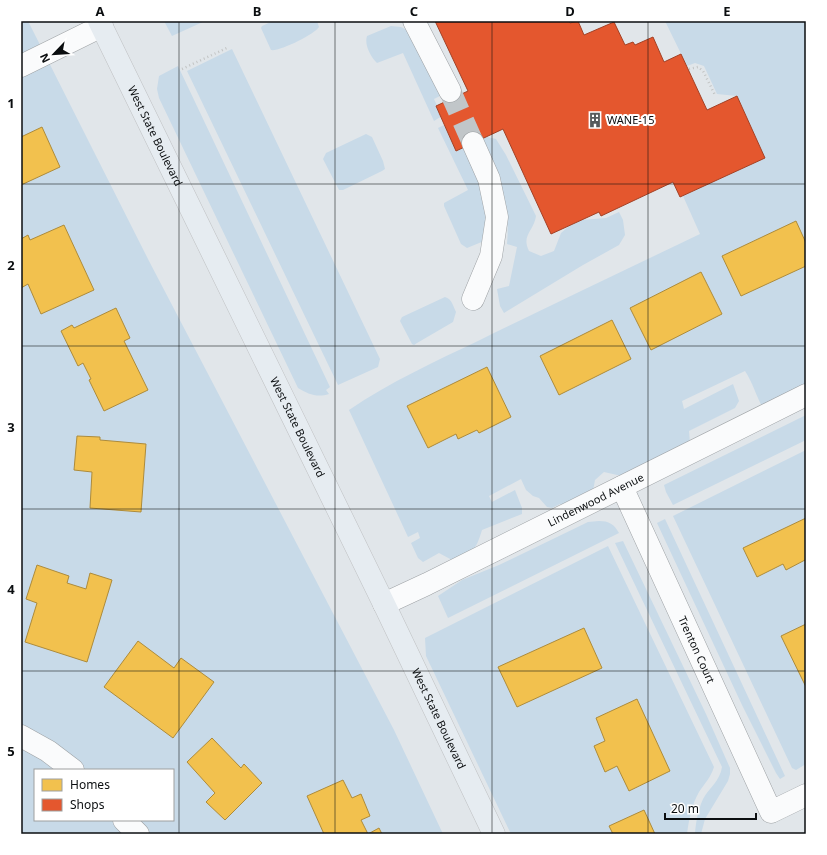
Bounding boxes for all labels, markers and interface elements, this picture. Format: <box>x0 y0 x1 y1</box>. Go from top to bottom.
text: A <box>96 2 105 20</box>
text: B <box>253 2 261 20</box>
text: C <box>410 2 418 20</box>
text: D <box>565 2 575 20</box>
text: E <box>723 2 731 20</box>
north arrow <box>34 34 74 74</box>
text: N <box>36 51 53 66</box>
street label: West State Boulevard <box>125 83 187 188</box>
text: 1 <box>7 94 15 112</box>
building icon: WANE-15 <box>586 111 604 129</box>
place label: WANE-15 <box>607 112 654 127</box>
text: 2 <box>7 256 15 274</box>
street label: West State Boulevard <box>267 374 329 480</box>
text: 3 <box>7 418 15 436</box>
street label: Lindenwood Avenue <box>545 469 646 530</box>
text: 4 <box>7 580 15 598</box>
street label: Trenton Court <box>675 614 719 685</box>
street label: West State Boulevard <box>409 666 470 771</box>
text: 5 <box>7 742 15 760</box>
legend <box>34 769 174 821</box>
text: Homes <box>70 776 110 793</box>
scale bar <box>665 795 756 821</box>
text: Shops <box>70 796 105 813</box>
text: 20 m <box>671 800 699 817</box>

